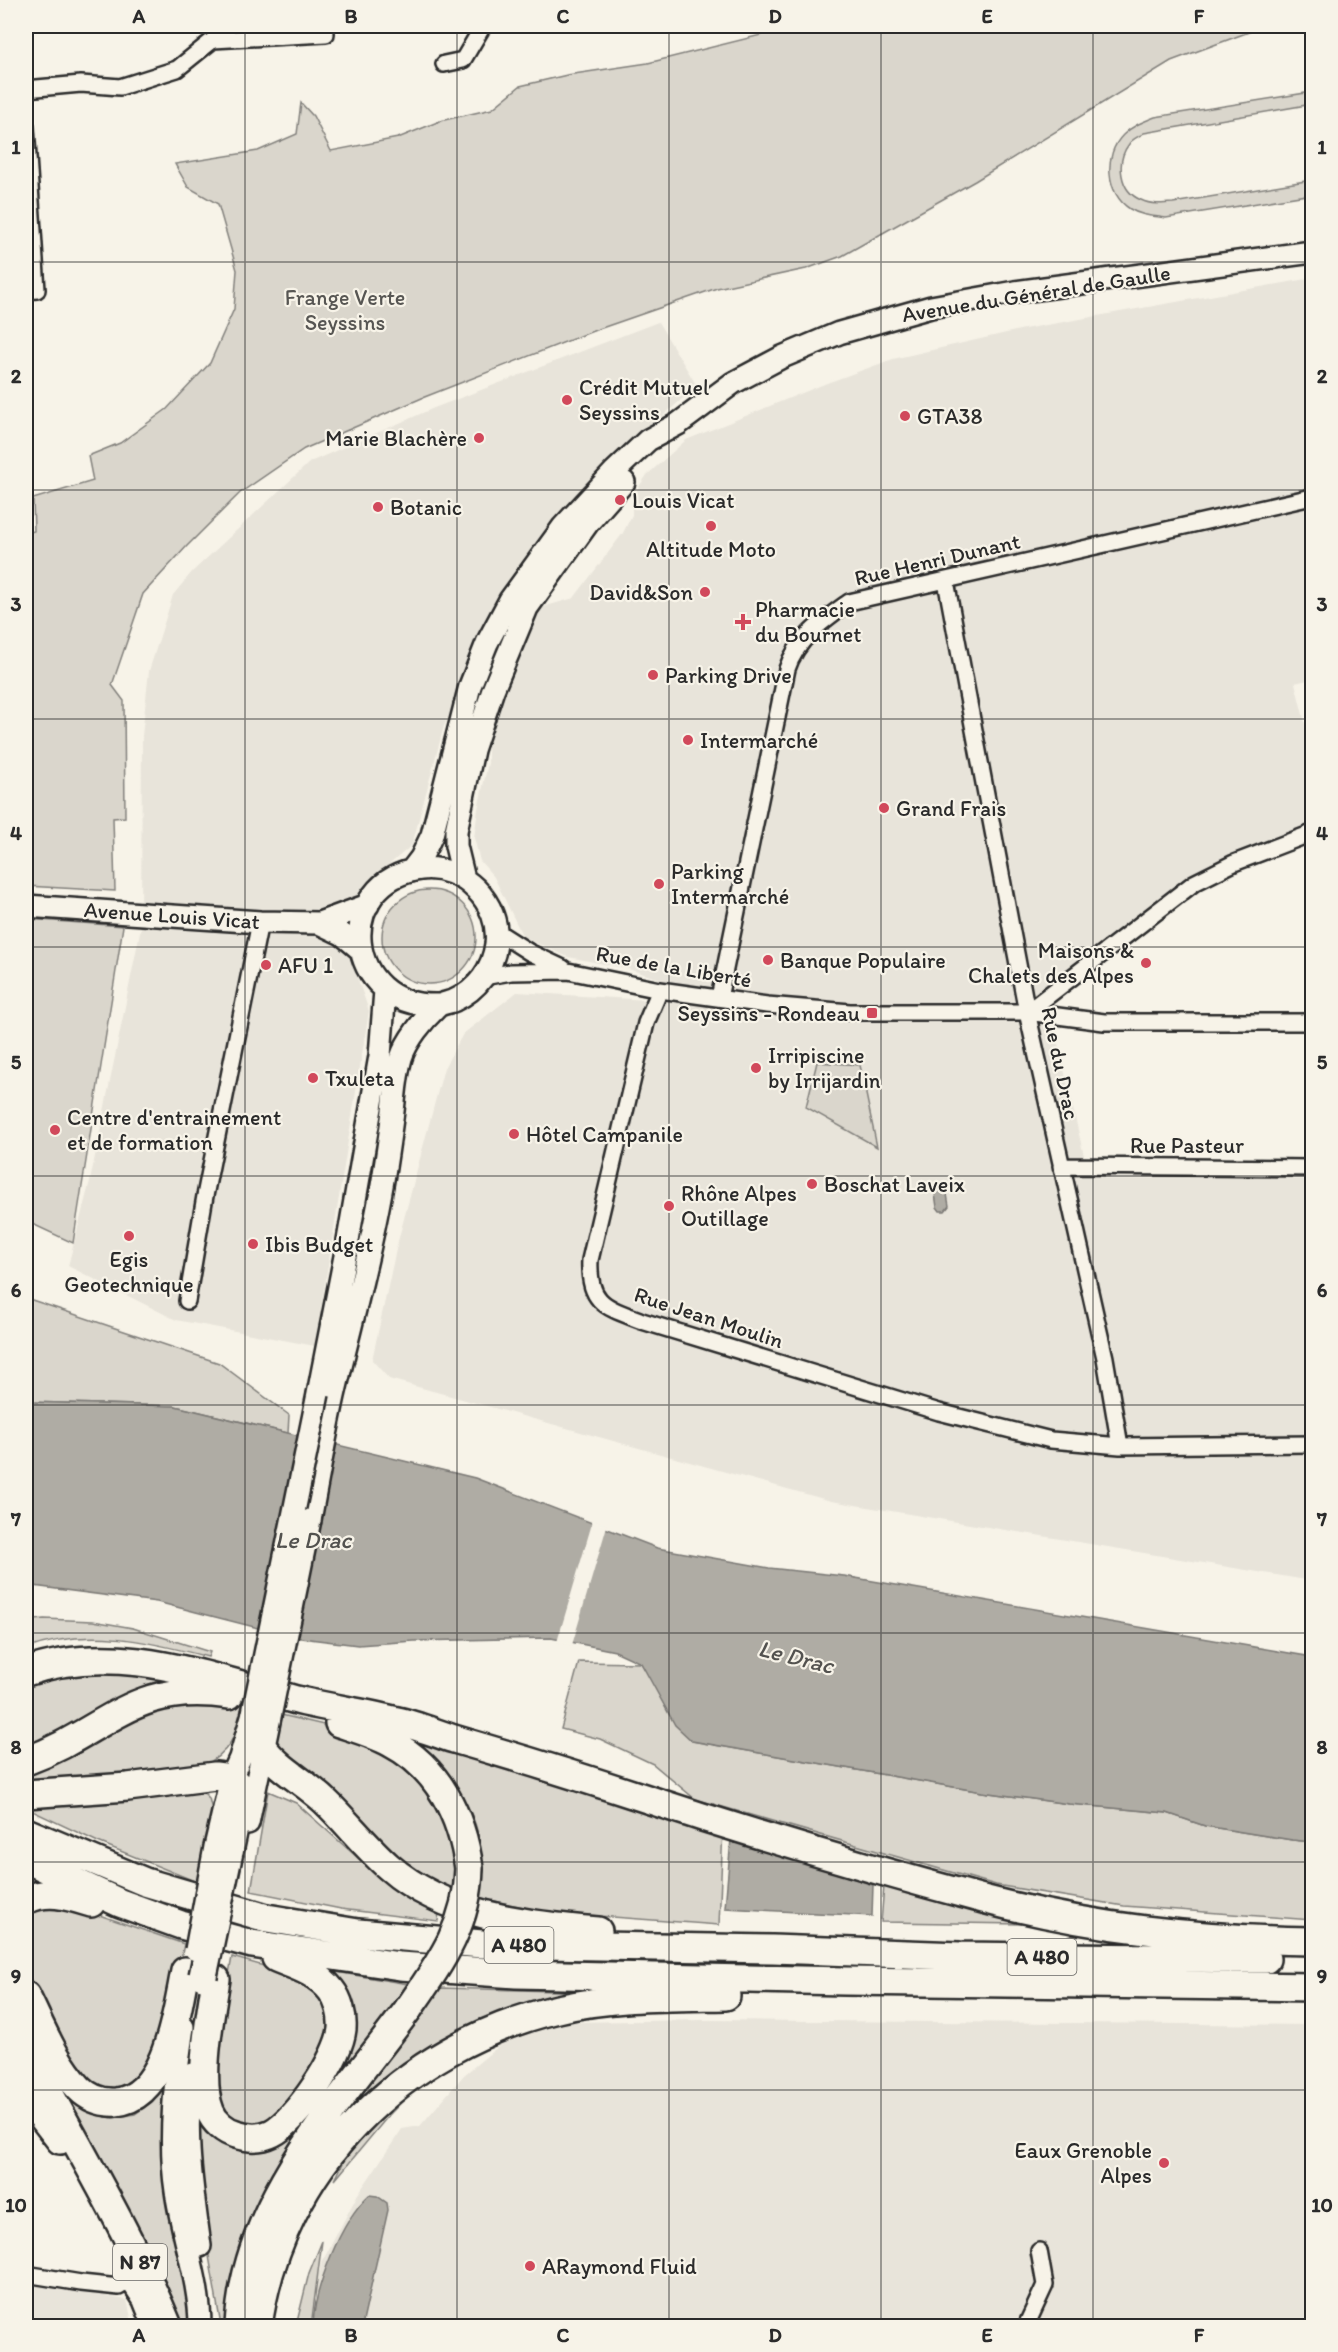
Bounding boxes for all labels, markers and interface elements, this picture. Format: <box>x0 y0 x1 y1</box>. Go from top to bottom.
text: A <box>132 4 146 28</box>
text: B <box>345 4 358 28</box>
text: C <box>557 4 570 28</box>
text: D <box>768 4 782 28</box>
text: E <box>981 4 993 28</box>
text: F <box>1194 4 1205 28</box>
text: 1 <box>11 135 21 159</box>
text: 1 <box>1317 135 1327 159</box>
street label: Avenue du Général de Gaulle <box>900 259 1172 328</box>
park label: Frange Verte Seyssins <box>285 284 405 336</box>
text: 2 <box>11 364 22 388</box>
text: 2 <box>1317 364 1328 388</box>
place label: Crédit Mutuel Seyssins <box>579 374 709 426</box>
marker: Crédit Mutuel Seyssins <box>560 393 574 407</box>
place label: GTA38 <box>917 403 983 430</box>
marker: GTA38 <box>898 409 912 423</box>
place label: Marie Blachère <box>325 425 467 452</box>
marker: Marie Blachère <box>472 431 486 445</box>
place label: Louis Vicat <box>632 487 734 514</box>
marker: Louis Vicat <box>613 493 627 507</box>
place label: Botanic <box>390 494 462 521</box>
marker: Botanic <box>371 500 385 514</box>
marker: Altitude Moto <box>704 519 718 533</box>
street label: Rue Henri Dunant <box>852 527 1023 592</box>
place label: Altitude Moto <box>646 536 776 563</box>
place label: David&Son <box>589 579 694 606</box>
marker: David&Son <box>698 585 712 599</box>
text: 3 <box>11 592 22 616</box>
text: 3 <box>1317 592 1328 616</box>
place label: Pharmacie du Bournet <box>755 596 861 648</box>
marker: Pharmacie du Bournet <box>736 615 750 629</box>
place label: Parking Drive <box>665 662 792 689</box>
marker: Parking Drive <box>646 668 660 682</box>
place label: Intermarché <box>700 727 818 754</box>
marker: Intermarché <box>681 733 695 747</box>
place label: Grand Frais <box>896 795 1006 822</box>
marker: Grand Frais <box>877 801 891 815</box>
text: 4 <box>10 821 22 845</box>
text: 4 <box>1316 821 1328 845</box>
place label: Parking Intermarché <box>671 858 789 910</box>
marker: Parking Intermarché <box>652 877 666 891</box>
street label: Avenue Louis Vicat <box>83 896 261 935</box>
place label: Maisons & Chalets des Alpes <box>968 937 1134 989</box>
street label: Rue de la Liberté <box>594 940 754 993</box>
place label: Banque Populaire <box>780 947 946 974</box>
place label: AFU 1 <box>278 952 333 979</box>
marker: Banque Populaire <box>761 953 775 967</box>
marker: Maisons & Chalets des Alpes <box>1139 956 1153 970</box>
marker: AFU 1 <box>259 958 273 972</box>
place label: Seyssins - Rondeau <box>677 1000 860 1027</box>
street label: Rue du Drac <box>1035 1004 1086 1122</box>
marker: Seyssins - Rondeau <box>865 1006 879 1020</box>
place label: Irripiscine by Irrijardin <box>768 1042 881 1094</box>
text: 5 <box>11 1050 22 1074</box>
text: 5 <box>1317 1050 1328 1074</box>
marker: Irripiscine by Irrijardin <box>749 1061 763 1075</box>
place label: Txuleta <box>325 1065 395 1092</box>
marker: Txuleta <box>306 1071 320 1085</box>
place label: Centre d'entrainement et de formation <box>67 1104 281 1156</box>
place label: Hôtel Campanile <box>526 1121 683 1148</box>
marker: Centre d'entrainement et de formation <box>48 1123 62 1137</box>
marker: Hôtel Campanile <box>507 1127 521 1141</box>
street label: Rue Pasteur <box>1130 1132 1244 1159</box>
place label: Boschat Laveix <box>824 1171 965 1198</box>
marker: Boschat Laveix <box>805 1177 819 1191</box>
place label: Rhône Alpes Outillage <box>681 1180 797 1232</box>
marker: Rhône Alpes Outillage <box>662 1199 676 1213</box>
marker: Egis Geotechnique <box>122 1229 136 1243</box>
place label: Ibis Budget <box>265 1231 373 1258</box>
marker: Ibis Budget <box>246 1237 260 1251</box>
place label: Egis Geotechnique <box>64 1246 194 1298</box>
text: 6 <box>11 1278 22 1302</box>
text: 6 <box>1317 1278 1328 1302</box>
street label: Rue Jean Moulin <box>631 1281 787 1354</box>
text: 7 <box>10 1507 21 1531</box>
text: 7 <box>1316 1507 1327 1531</box>
water label: Le Drac <box>275 1525 353 1554</box>
water label: Le Drac <box>756 1633 839 1680</box>
text: 8 <box>11 1735 22 1759</box>
text: 8 <box>1317 1735 1328 1759</box>
road number: A 480 <box>484 1927 554 1963</box>
road number: A 480 <box>1008 1939 1076 1975</box>
text: 9 <box>11 1964 21 1988</box>
text: 9 <box>1317 1964 1327 1988</box>
place label: Eaux Grenoble Alpes <box>1015 2137 1152 2189</box>
marker: Eaux Grenoble Alpes <box>1157 2156 1171 2170</box>
text: 10 <box>5 2193 27 2217</box>
text: 10 <box>1311 2193 1333 2217</box>
road number: N 87 <box>113 2244 167 2280</box>
place label: ARaymond Fluid <box>542 2253 697 2280</box>
marker: ARaymond Fluid <box>523 2259 537 2273</box>
text: A <box>132 2323 146 2347</box>
text: B <box>345 2323 358 2347</box>
text: C <box>557 2323 570 2347</box>
text: D <box>768 2323 782 2347</box>
text: E <box>981 2323 993 2347</box>
text: F <box>1194 2323 1205 2347</box>

